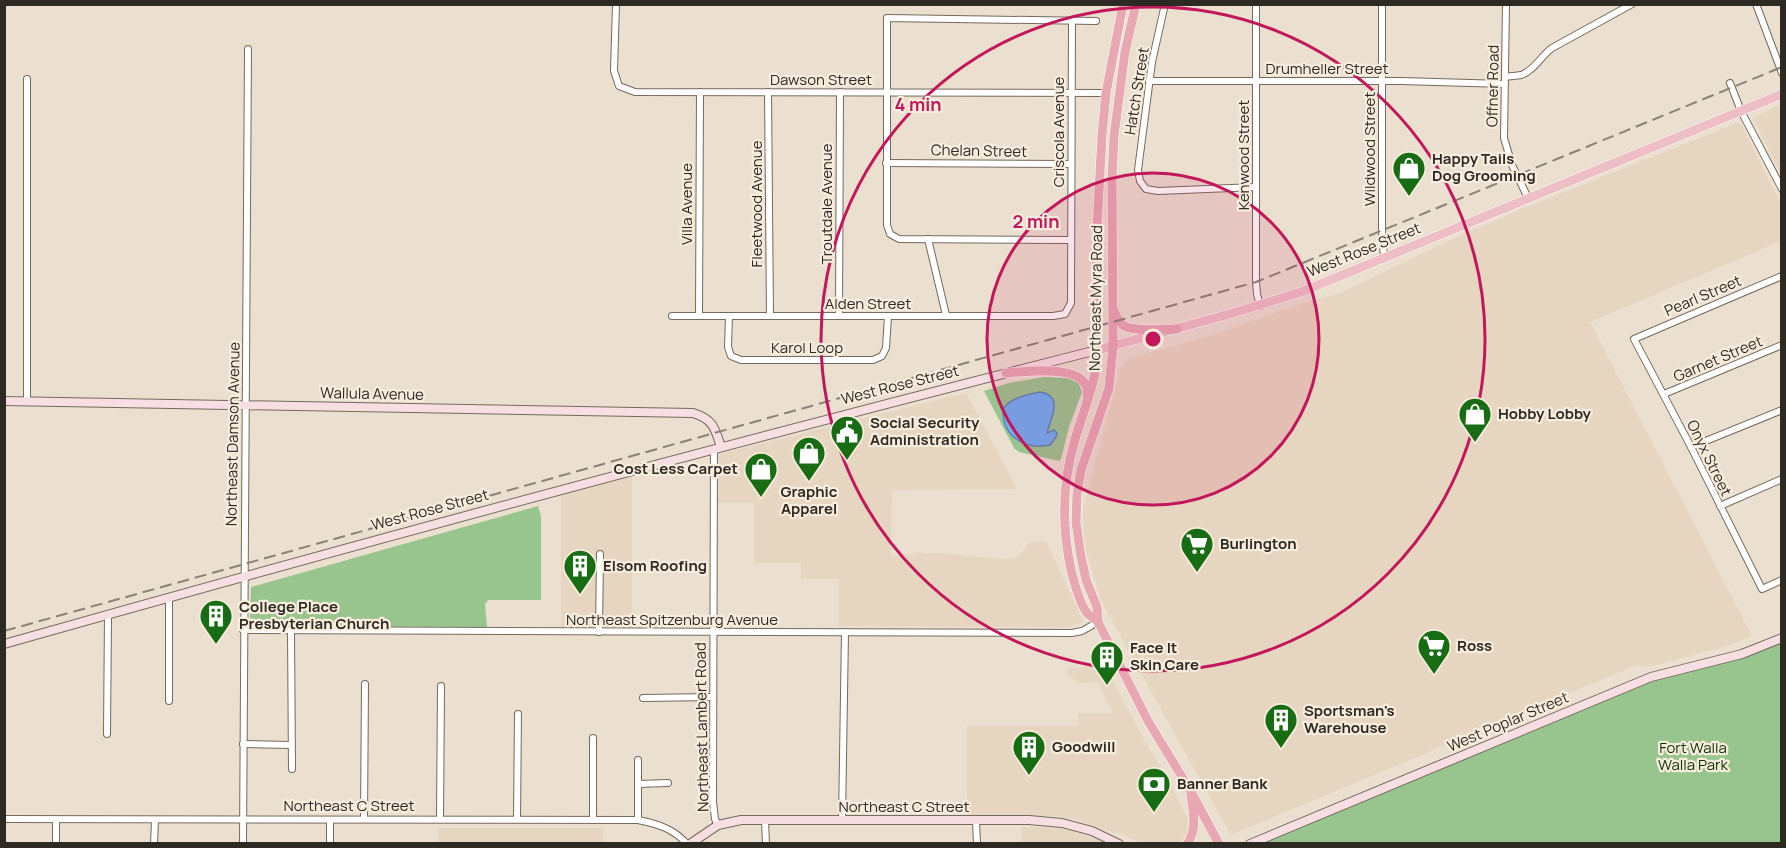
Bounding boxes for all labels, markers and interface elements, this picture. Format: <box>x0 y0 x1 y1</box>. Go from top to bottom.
street label: Offner Road <box>1481 45 1504 127</box>
street label: Hatch Street <box>1119 46 1154 136</box>
street label: Drumheller Street <box>1265 58 1389 79</box>
street label: Dawson Street <box>770 69 872 90</box>
street label: Criscola Avenue <box>1048 76 1069 187</box>
text: 4 min <box>894 92 942 116</box>
street label: Wildwood Street <box>1359 92 1380 206</box>
street label: Kenwood Street <box>1233 100 1254 210</box>
street label: Chelan Street <box>931 139 1027 162</box>
street label: Fleetwood Avenue <box>746 140 767 267</box>
street label: Troutdale Avenue <box>816 143 837 264</box>
place label: Happy Tails Dog Grooming <box>1432 148 1536 186</box>
shop icon: Happy Tails Dog Grooming <box>1391 150 1427 197</box>
street label: Villa Avenue <box>676 163 697 245</box>
text: 2 min <box>1013 209 1059 233</box>
street label: West Rose Street <box>1304 217 1424 282</box>
street label: Northeast Myra Road <box>1084 225 1107 371</box>
street label: Pearl Street <box>1661 270 1745 321</box>
street label: Alden Street <box>825 293 911 314</box>
centre of rings <box>1143 329 1163 349</box>
street label: Garnet Street <box>1670 330 1766 387</box>
street label: Karol Loop <box>771 337 843 358</box>
street label: Northeast Damson Avenue <box>220 341 245 526</box>
street label: West Rose Street <box>839 360 961 409</box>
street label: Wallula Avenue <box>320 382 424 405</box>
shop icon: Hobby Lobby <box>1457 396 1493 443</box>
place label: Hobby Lobby <box>1498 403 1592 424</box>
place label: Social Security Administration <box>870 412 980 450</box>
public building icon: Social Security Administration <box>829 414 865 461</box>
street label: Onyx Street <box>1682 416 1737 499</box>
shop icon: Graphic Apparel <box>791 435 827 482</box>
shop icon: Cost Less Carpet <box>743 451 779 498</box>
place label: Cost Less Carpet <box>613 458 738 479</box>
place label: Graphic Apparel <box>781 481 838 519</box>
street label: West Rose Street <box>369 484 491 535</box>
supermarket icon: Burlington <box>1179 526 1215 573</box>
place label: Burlington <box>1220 533 1297 554</box>
building icon: Elsom Roofing <box>562 548 598 595</box>
place label: Elsom Roofing <box>603 555 707 576</box>
place label: College Place Presbyterian Church <box>239 596 389 634</box>
building icon: College Place Presbyterian Church <box>198 598 234 645</box>
street label: Northeast Spitzenburg Avenue <box>566 609 778 630</box>
supermarket icon: Ross <box>1416 628 1452 675</box>
place label: Ross <box>1457 635 1492 656</box>
place label: Face It Skin Care <box>1130 637 1199 675</box>
building icon: Face It Skin Care <box>1089 639 1125 686</box>
street label: Northeast Lambert Road <box>690 642 713 812</box>
street label: West Poplar Street <box>1444 687 1572 757</box>
place label: Sportsman's Warehouse <box>1304 700 1395 738</box>
building icon: Sportsman's Warehouse <box>1263 702 1299 749</box>
building icon: Goodwill <box>1011 729 1047 776</box>
place label: Goodwill <box>1052 736 1115 757</box>
park label: Fort Walla Walla Park <box>1658 737 1729 775</box>
bank icon: Banner Bank <box>1136 766 1172 813</box>
place label: Banner Bank <box>1177 773 1268 794</box>
street label: Northeast C Street <box>283 795 415 816</box>
street label: Northeast C Street <box>838 796 970 817</box>

